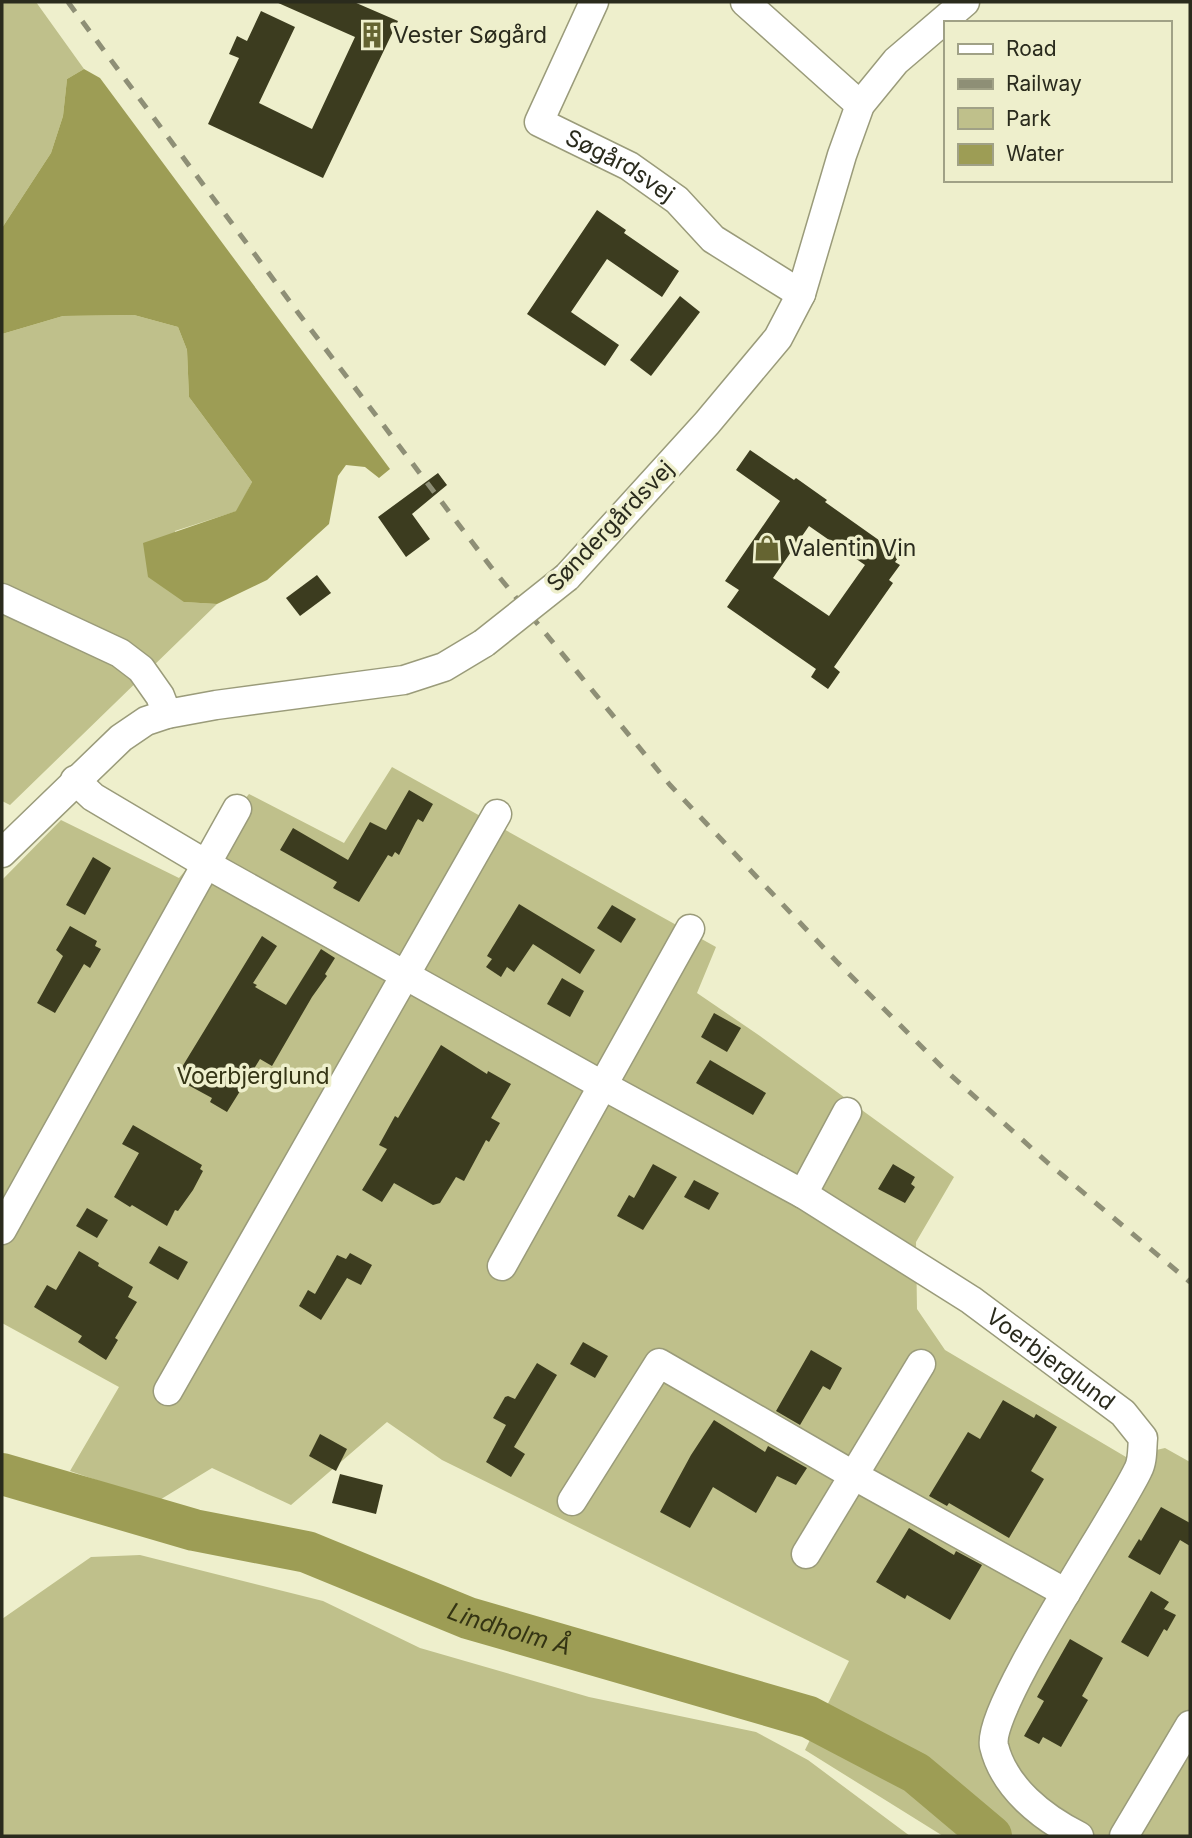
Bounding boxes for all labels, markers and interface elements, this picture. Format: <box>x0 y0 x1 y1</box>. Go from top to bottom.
building icon: Vester Søgård <box>357 20 387 50</box>
place label: Vester Søgård <box>393 21 547 49</box>
legend <box>944 21 1171 182</box>
text: Road <box>1006 36 1057 61</box>
text: Railway <box>1006 71 1082 96</box>
text: Park <box>1006 106 1051 131</box>
street label: Søgårdsvej <box>561 123 680 208</box>
text: Water <box>1006 141 1064 166</box>
street label: Søndergårdsvej <box>541 455 679 597</box>
shop icon: Valentin Vin <box>752 533 782 563</box>
place label: Valentin Vin <box>788 534 916 562</box>
park label: Voerbjerglund <box>176 1062 330 1090</box>
street label: Voerbjerglund <box>981 1302 1120 1416</box>
water label: Lindholm Å <box>444 1596 575 1661</box>

